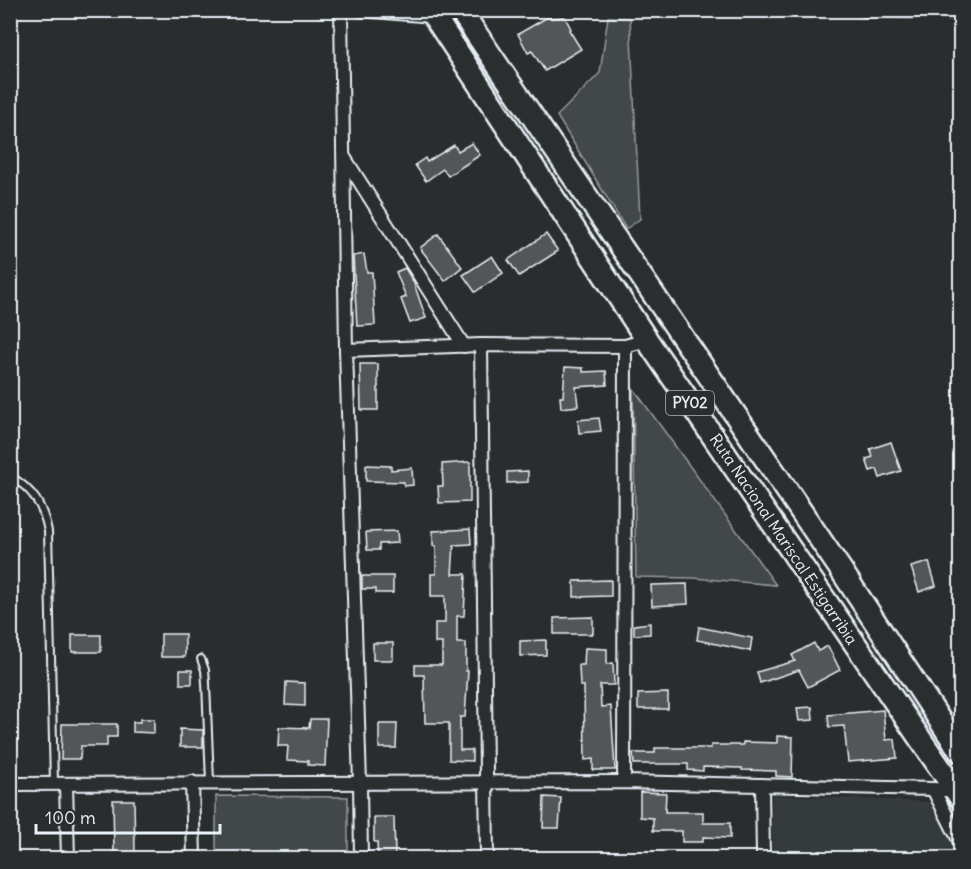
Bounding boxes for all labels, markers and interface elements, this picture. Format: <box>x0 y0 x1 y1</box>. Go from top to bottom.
road number: PY02 <box>666 391 714 415</box>
street label: Ruta Nacional Mariscal Estigarribia <box>706 430 862 648</box>
scale bar <box>36 797 220 835</box>
text: 100 m <box>45 806 96 829</box>

